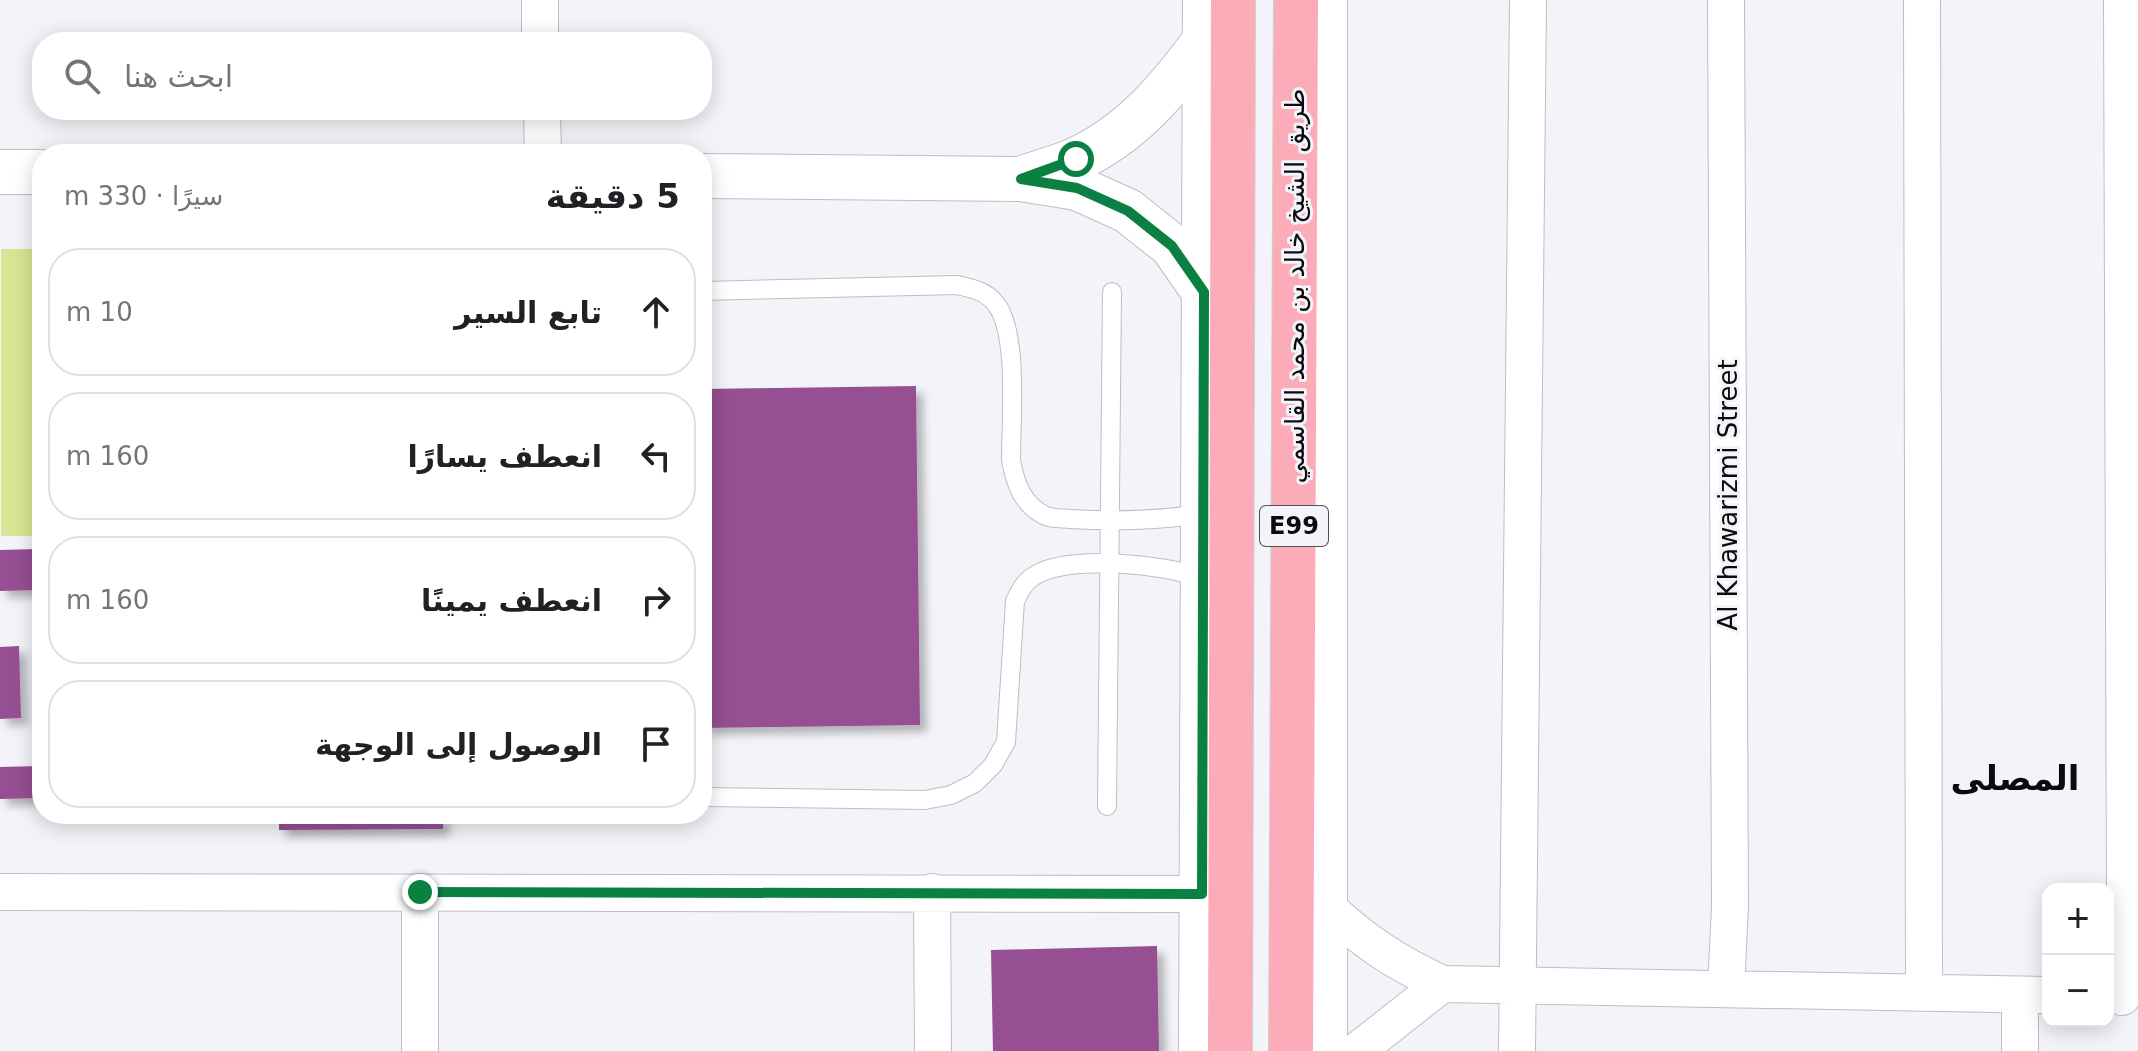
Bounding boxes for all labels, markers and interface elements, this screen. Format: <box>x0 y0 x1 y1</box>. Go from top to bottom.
search box <box>32 32 712 120</box>
icon: search <box>60 54 104 98</box>
text: ابحث هنا <box>124 59 233 94</box>
street label: طريق الشيخ خالد بن محمد القاسمي <box>1280 89 1311 483</box>
route start <box>1058 141 1094 177</box>
text: 5 دقيقة <box>546 176 680 216</box>
text: سيرًا · 330 m <box>64 181 223 211</box>
icon: ahead <box>634 290 678 334</box>
text: تابع السير <box>454 295 602 330</box>
text: 10 m <box>66 297 133 327</box>
street label: Al Khawarizmi Street <box>1713 359 1743 631</box>
icon: left <box>634 434 678 478</box>
text: انعطف يسارًا <box>408 439 602 474</box>
text: 160 m <box>66 441 149 471</box>
road number: E99 <box>1260 506 1328 546</box>
icon: right <box>634 578 678 622</box>
text: انعطف يمينًا <box>421 583 602 618</box>
text: 160 m <box>66 585 149 615</box>
icon: arrive <box>634 722 678 766</box>
text: الوصول إلى الوجهة <box>315 727 602 762</box>
district label: المصلى <box>1951 758 2080 798</box>
route end <box>402 874 438 910</box>
map controls <box>2042 883 2114 1027</box>
button: + <box>2042 883 2114 955</box>
button: − <box>2042 955 2114 1027</box>

